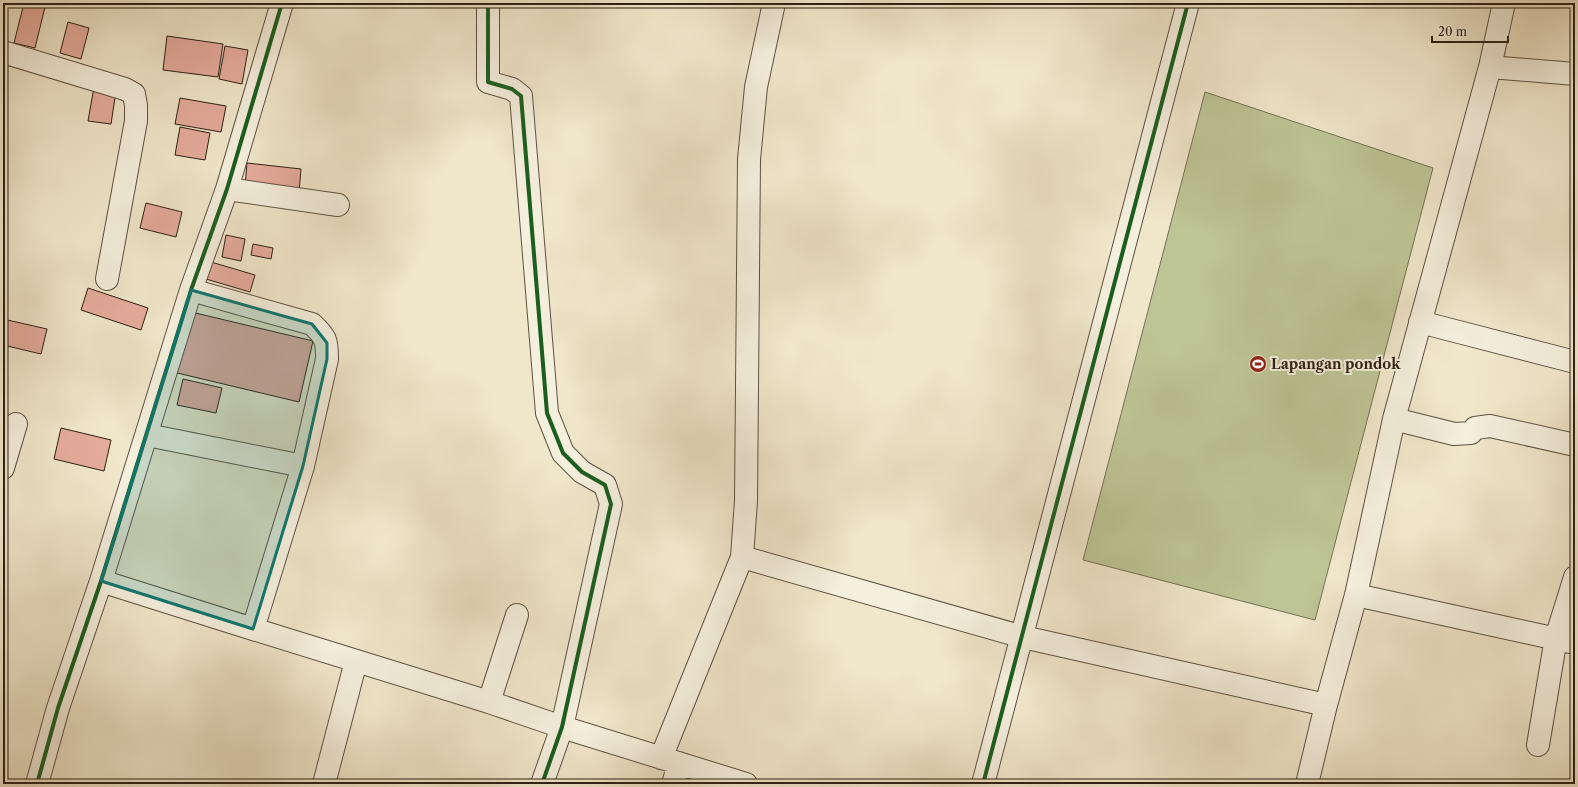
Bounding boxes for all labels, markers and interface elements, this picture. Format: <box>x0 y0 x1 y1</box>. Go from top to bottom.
scale bar <box>1432 18 1508 44</box>
text: 20 m <box>1438 24 1467 39</box>
sports icon: Lapangan pondok <box>1248 354 1268 374</box>
place label: Lapangan pondok <box>1271 355 1401 373</box>

